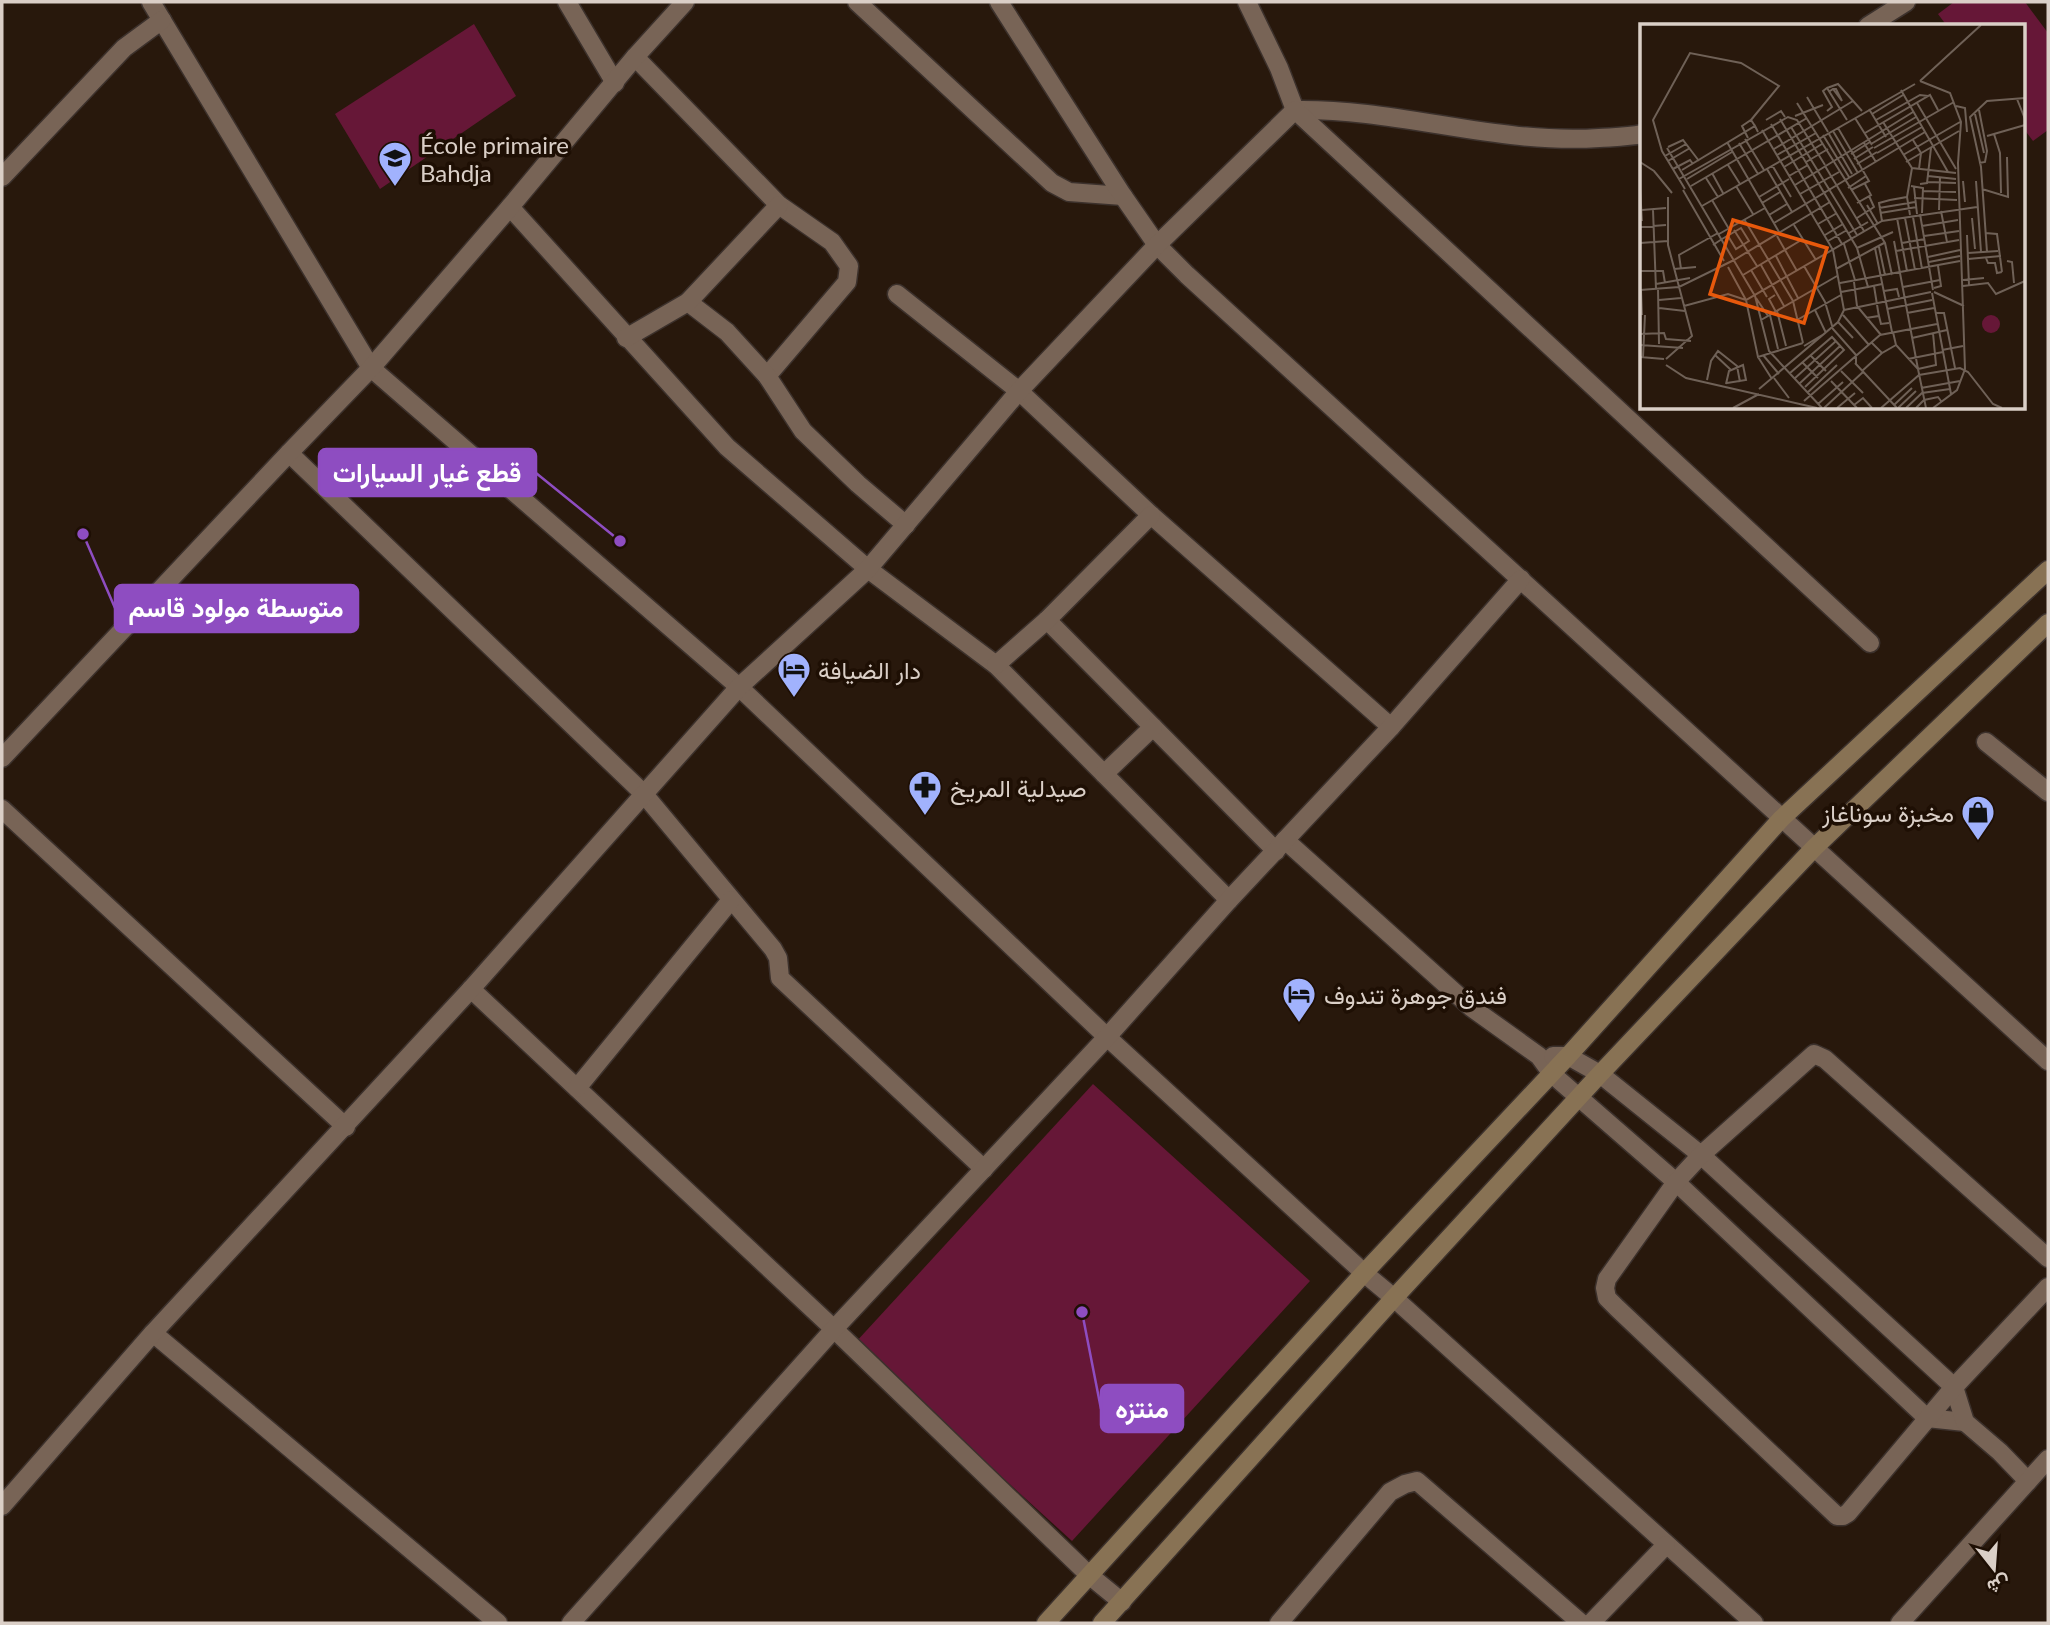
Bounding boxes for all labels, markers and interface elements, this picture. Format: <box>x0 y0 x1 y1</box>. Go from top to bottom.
inset map <box>1640 24 2025 410</box>
place label: École primaire Bahdja <box>420 130 569 187</box>
school or university icon: École primaire Bahdja <box>376 139 414 188</box>
callout: قطع غيار السيارات <box>319 449 536 496</box>
text: قطع غيار السيارات <box>333 456 521 491</box>
callout: متوسطة مولود قاسم <box>115 585 358 632</box>
text: متوسطة مولود قاسم <box>128 591 344 625</box>
hotel icon: دار الضيافة <box>775 650 813 699</box>
place label: دار الضيافة <box>818 655 921 686</box>
pharmacy icon: صيدلية المريخ <box>906 768 944 817</box>
place label: صيدلية المريخ <box>950 773 1087 806</box>
shop icon: مخبزة سوناغاز <box>1959 793 1997 842</box>
place label: مخبزة سوناغاز <box>1821 798 1954 829</box>
hotel icon: فندق جوهرة تندوف <box>1280 975 1318 1024</box>
place label: فندق جوهرة تندوف <box>1324 980 1507 1011</box>
callout: منتزه <box>1101 1385 1183 1432</box>
text: منتزه <box>1115 1392 1169 1425</box>
north arrow <box>1959 1534 2029 1604</box>
text: ش <box>1984 1570 2013 1600</box>

